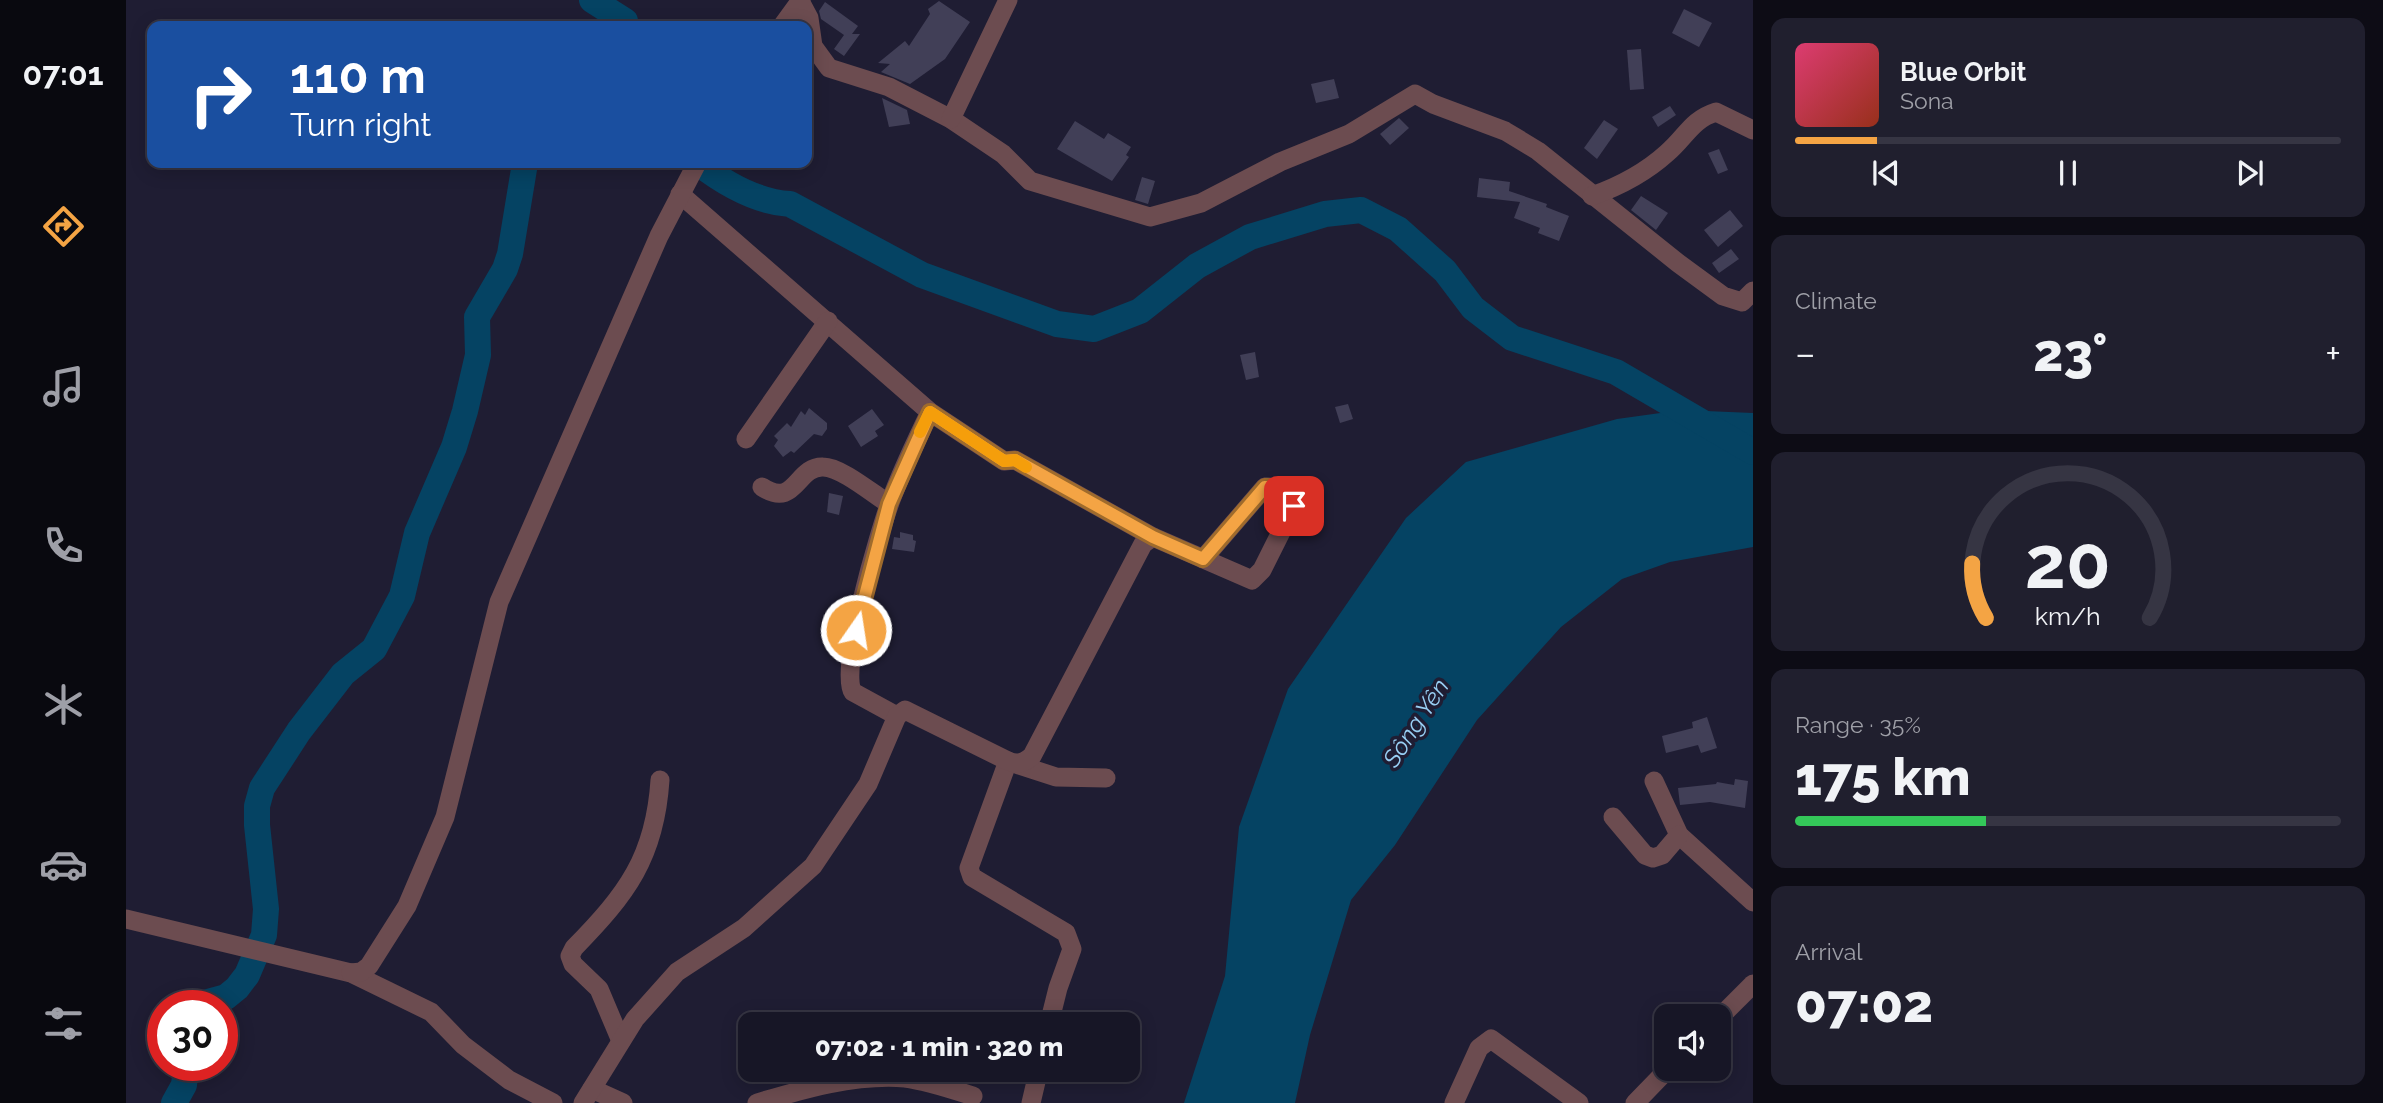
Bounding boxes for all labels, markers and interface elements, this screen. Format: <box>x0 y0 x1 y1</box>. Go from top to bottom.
text: 110 m <box>290 47 426 104</box>
icon: right <box>175 49 266 140</box>
text: 07:01 <box>23 55 103 92</box>
text: Blue Orbit <box>1900 57 2027 87</box>
text: Sona <box>1900 87 1954 114</box>
text: Turn right <box>290 106 431 143</box>
icon: previous <box>1867 154 1905 192</box>
icon: pause <box>2049 154 2087 192</box>
icon: next <box>2231 154 2269 192</box>
icon: directions <box>39 202 88 251</box>
text: Climate <box>1795 287 1877 314</box>
text: 23° <box>2033 322 2107 383</box>
text: − <box>1795 331 1815 376</box>
text: + <box>2325 331 2341 376</box>
icon: music <box>39 362 88 411</box>
pin <box>1264 476 1324 536</box>
icon: arrive <box>1275 487 1313 525</box>
text: 20 <box>2025 520 2111 605</box>
icon: phone <box>39 521 88 570</box>
position arrow <box>819 593 893 667</box>
text: km/h <box>2035 600 2101 630</box>
water label: Sông Yên <box>1376 673 1455 773</box>
icon: climate <box>39 680 88 729</box>
text: Range · 35% <box>1795 711 1921 738</box>
text: 175 km <box>1795 746 1971 807</box>
icon: car <box>39 840 88 889</box>
text: Arrival <box>1795 938 1862 965</box>
text: 07:02 <box>1795 973 1933 1034</box>
speed limit sign: 30 <box>147 990 238 1081</box>
icon: filters <box>39 999 88 1048</box>
map controls <box>1654 1004 1731 1081</box>
button: sound <box>1654 1004 1731 1081</box>
text: 07:02 · 1 min · 320 m <box>815 1032 1063 1062</box>

